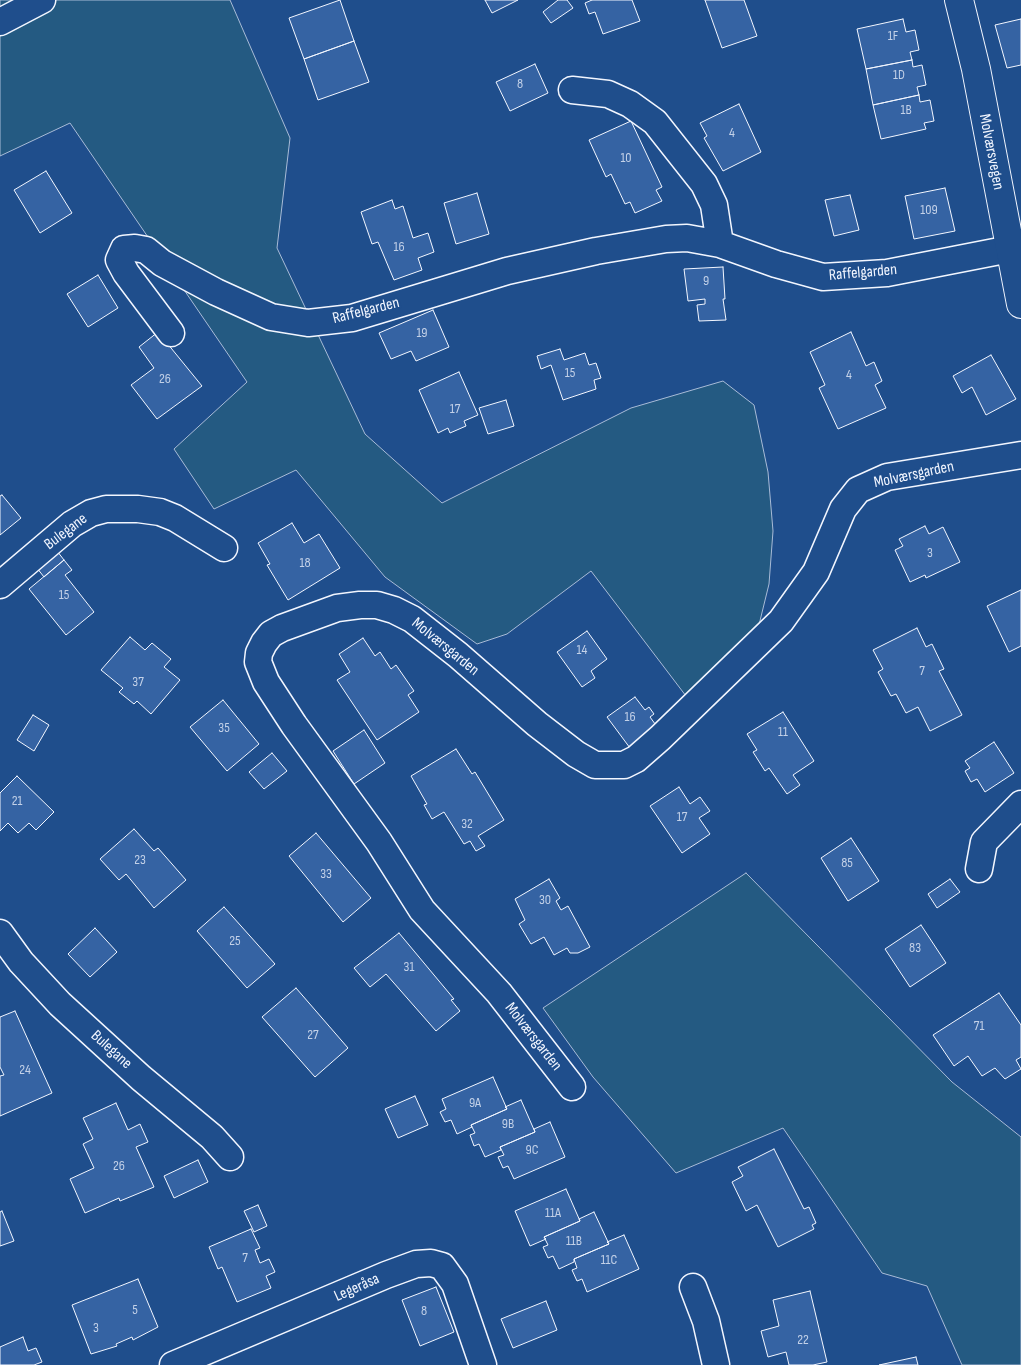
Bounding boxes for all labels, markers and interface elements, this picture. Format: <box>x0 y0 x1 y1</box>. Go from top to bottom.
house number: 1F <box>888 28 898 44</box>
house number: 1D <box>893 67 905 83</box>
house number: 8 <box>517 76 523 92</box>
house number: 1B <box>900 102 912 118</box>
street label: Molværsvegen <box>974 112 1008 192</box>
house number: 4 <box>729 125 735 141</box>
house number: 10 <box>620 150 632 166</box>
house number: 109 <box>920 202 938 218</box>
house number: 16 <box>393 239 405 255</box>
street label: Raffelgarden <box>828 260 898 286</box>
house number: 9 <box>703 273 709 289</box>
street label: Raffelgarden <box>331 293 401 329</box>
house number: 19 <box>416 325 428 341</box>
house number: 15 <box>565 365 575 381</box>
house number: 4 <box>846 367 852 383</box>
house number: 26 <box>159 371 171 387</box>
house number: 17 <box>450 401 460 417</box>
street label: Molværsgarden <box>872 457 956 493</box>
street label: Bulegane <box>41 510 91 554</box>
house number: 3 <box>927 545 933 561</box>
house number: 18 <box>299 555 311 571</box>
house number: 15 <box>59 587 69 603</box>
street label: Molværsgarden <box>407 614 483 680</box>
house number: 14 <box>577 642 587 658</box>
house number: 7 <box>919 663 925 679</box>
house number: 37 <box>132 674 144 690</box>
house number: 16 <box>624 709 636 725</box>
house number: 35 <box>218 720 230 736</box>
house number: 11 <box>778 724 788 740</box>
house number: 21 <box>12 793 22 809</box>
house number: 17 <box>677 809 687 825</box>
house number: 32 <box>461 816 473 832</box>
house number: 23 <box>134 852 146 868</box>
house number: 85 <box>841 855 853 871</box>
house number: 33 <box>320 866 332 882</box>
house number: 30 <box>539 892 551 908</box>
house number: 25 <box>229 933 241 949</box>
house number: 83 <box>909 940 921 956</box>
house number: 31 <box>404 959 414 975</box>
street label: Molværsgarden <box>500 999 566 1075</box>
house number: 71 <box>974 1018 984 1034</box>
street label: Bulegane <box>86 1027 136 1073</box>
house number: 27 <box>307 1027 319 1043</box>
house number: 24 <box>19 1062 31 1078</box>
house number: 9A <box>469 1095 481 1111</box>
house number: 9B <box>502 1116 514 1132</box>
house number: 9C <box>526 1142 538 1158</box>
house number: 26 <box>113 1158 125 1174</box>
house number: 11A <box>545 1205 561 1221</box>
house number: 11B <box>566 1233 582 1249</box>
house number: 7 <box>242 1250 248 1266</box>
house number: 11C <box>601 1252 617 1268</box>
street label: Legeråsa <box>332 1270 382 1306</box>
house number: 5 <box>132 1302 138 1318</box>
house number: 8 <box>421 1303 427 1319</box>
house number: 3 <box>93 1320 99 1336</box>
house number: 22 <box>797 1332 809 1348</box>

